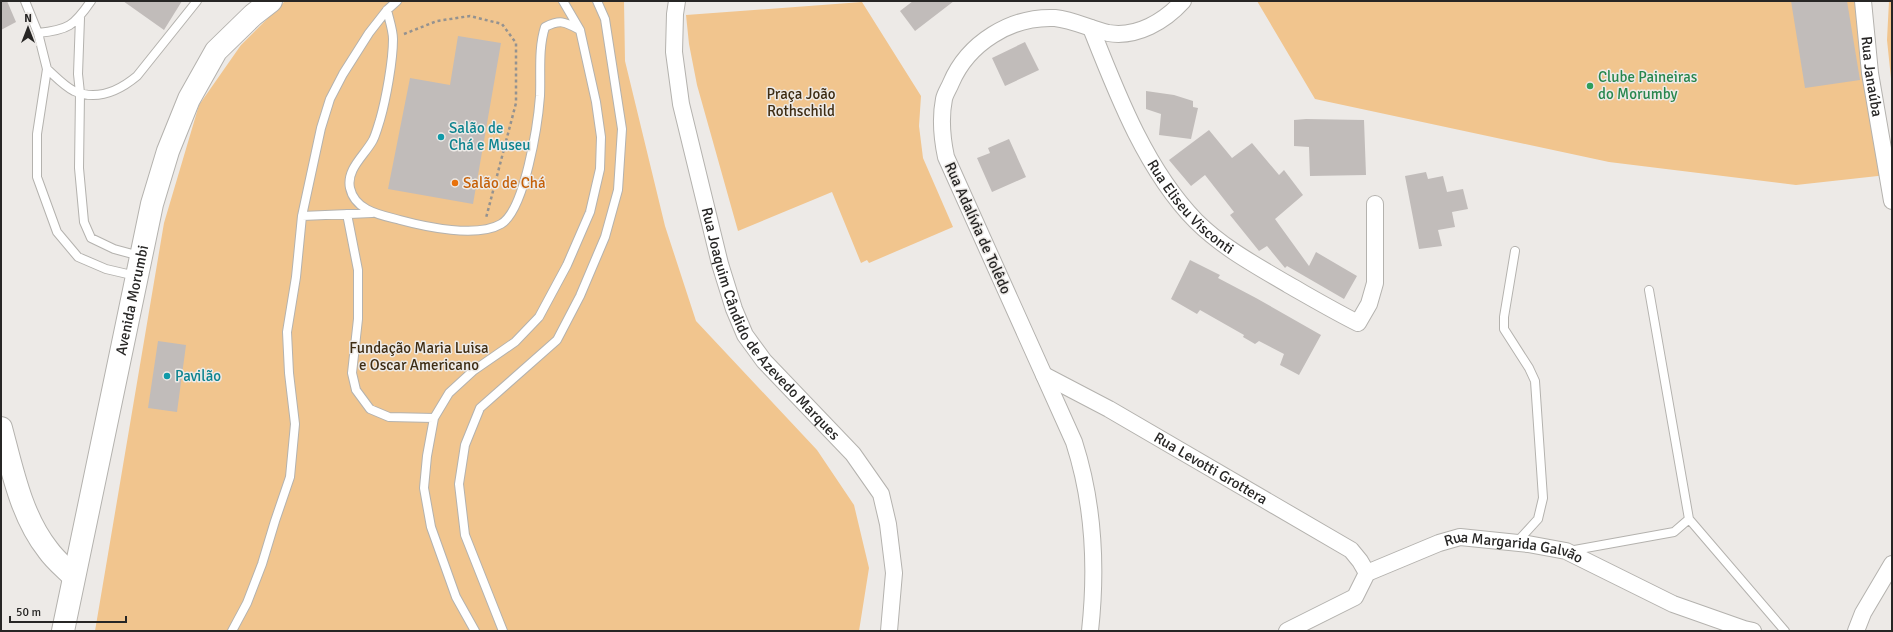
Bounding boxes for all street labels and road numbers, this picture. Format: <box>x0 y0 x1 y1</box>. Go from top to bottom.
street label: Rua Janaúba <box>1857 35 1886 118</box>
street label: Rua Eliseu Visconti <box>1143 156 1237 258</box>
street label: Rua Adalívia de Tolêdo <box>941 159 1015 297</box>
street label: Rua Joaquim Cândido de Azevedo Marques <box>698 205 844 444</box>
street label: Avenida Morumbi <box>112 244 152 357</box>
street label: Rua Levotti Grottera <box>1151 428 1271 508</box>
street label: Rua Margarida Galvão <box>1442 528 1586 567</box>

